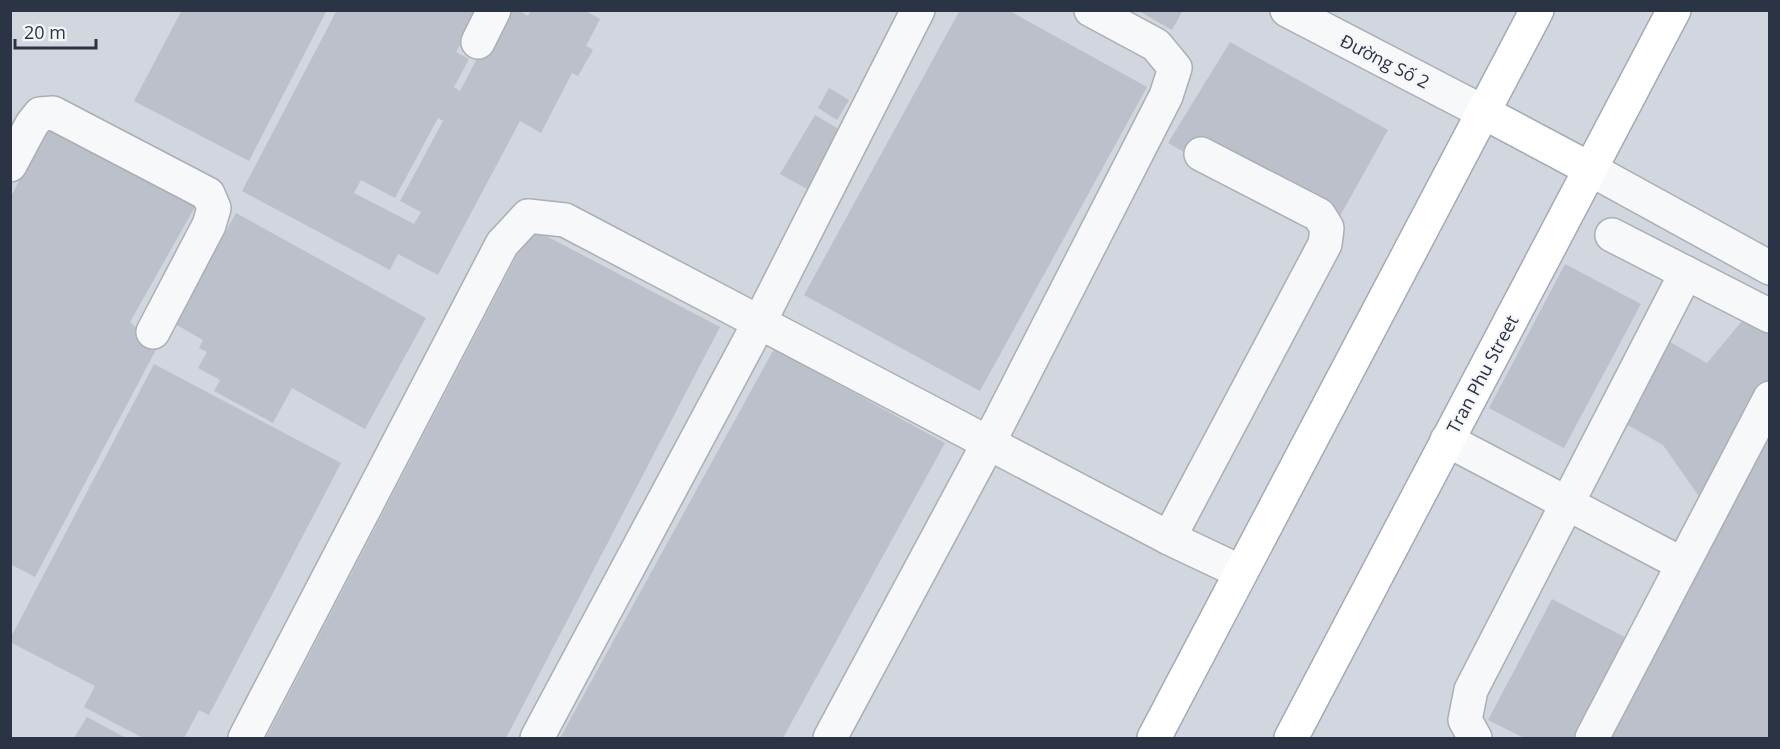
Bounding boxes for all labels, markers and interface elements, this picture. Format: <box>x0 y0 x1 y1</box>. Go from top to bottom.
scale bar <box>15 12 96 50</box>
text: 20 m <box>24 20 66 44</box>
street label: Đường Số 2 <box>1336 28 1434 94</box>
street label: Tran Phu Street <box>1441 311 1523 437</box>

